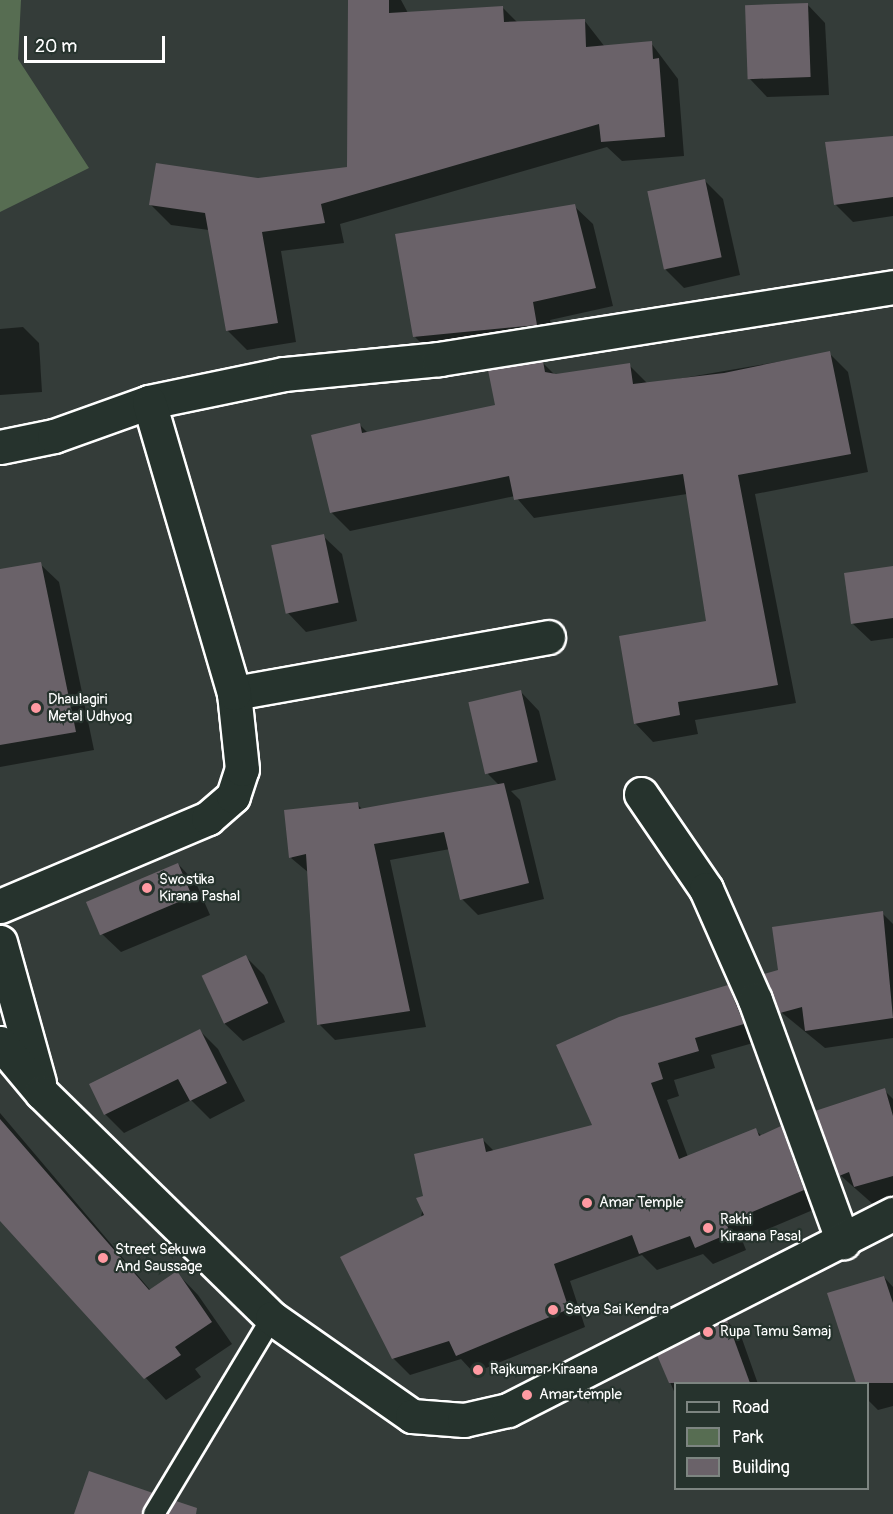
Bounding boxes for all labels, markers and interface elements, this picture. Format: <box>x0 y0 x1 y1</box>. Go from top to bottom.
scale bar <box>27 24 168 62</box>
text: 20 m <box>35 35 77 58</box>
place label: Dhaulagiri Metal Udhyog <box>48 690 132 725</box>
marker: Dhaulagiri Metal Udhyog <box>29 701 43 715</box>
place label: Swostika Kirana Pashal <box>159 870 240 905</box>
marker: Swostika Kirana Pashal <box>140 881 154 895</box>
place label: Amar Temple <box>599 1194 683 1212</box>
marker: Amar Temple <box>580 1196 594 1210</box>
place label: Rakhi Kiraana Pasal <box>720 1210 801 1245</box>
marker: Rakhi Kiraana Pasal <box>701 1221 715 1235</box>
place label: Street Sekuwa And Saussage <box>115 1240 206 1275</box>
marker: Street Sekuwa And Saussage <box>96 1251 110 1265</box>
place label: Satya Sai Kendra <box>565 1301 669 1319</box>
marker: Satya Sai Kendra <box>546 1303 560 1317</box>
place label: Rupa Tamu Samaj <box>720 1323 832 1341</box>
marker: Rupa Tamu Samaj <box>701 1325 715 1339</box>
place label: Rajkumar Kiraana <box>490 1361 598 1379</box>
marker: Rajkumar Kiraana <box>471 1363 485 1377</box>
legend <box>674 1382 869 1490</box>
place label: Amar temple <box>539 1386 622 1404</box>
marker: Amar temple <box>520 1388 534 1402</box>
text: Road <box>732 1396 769 1419</box>
text: Park <box>732 1426 764 1449</box>
text: Building <box>732 1456 790 1479</box>

